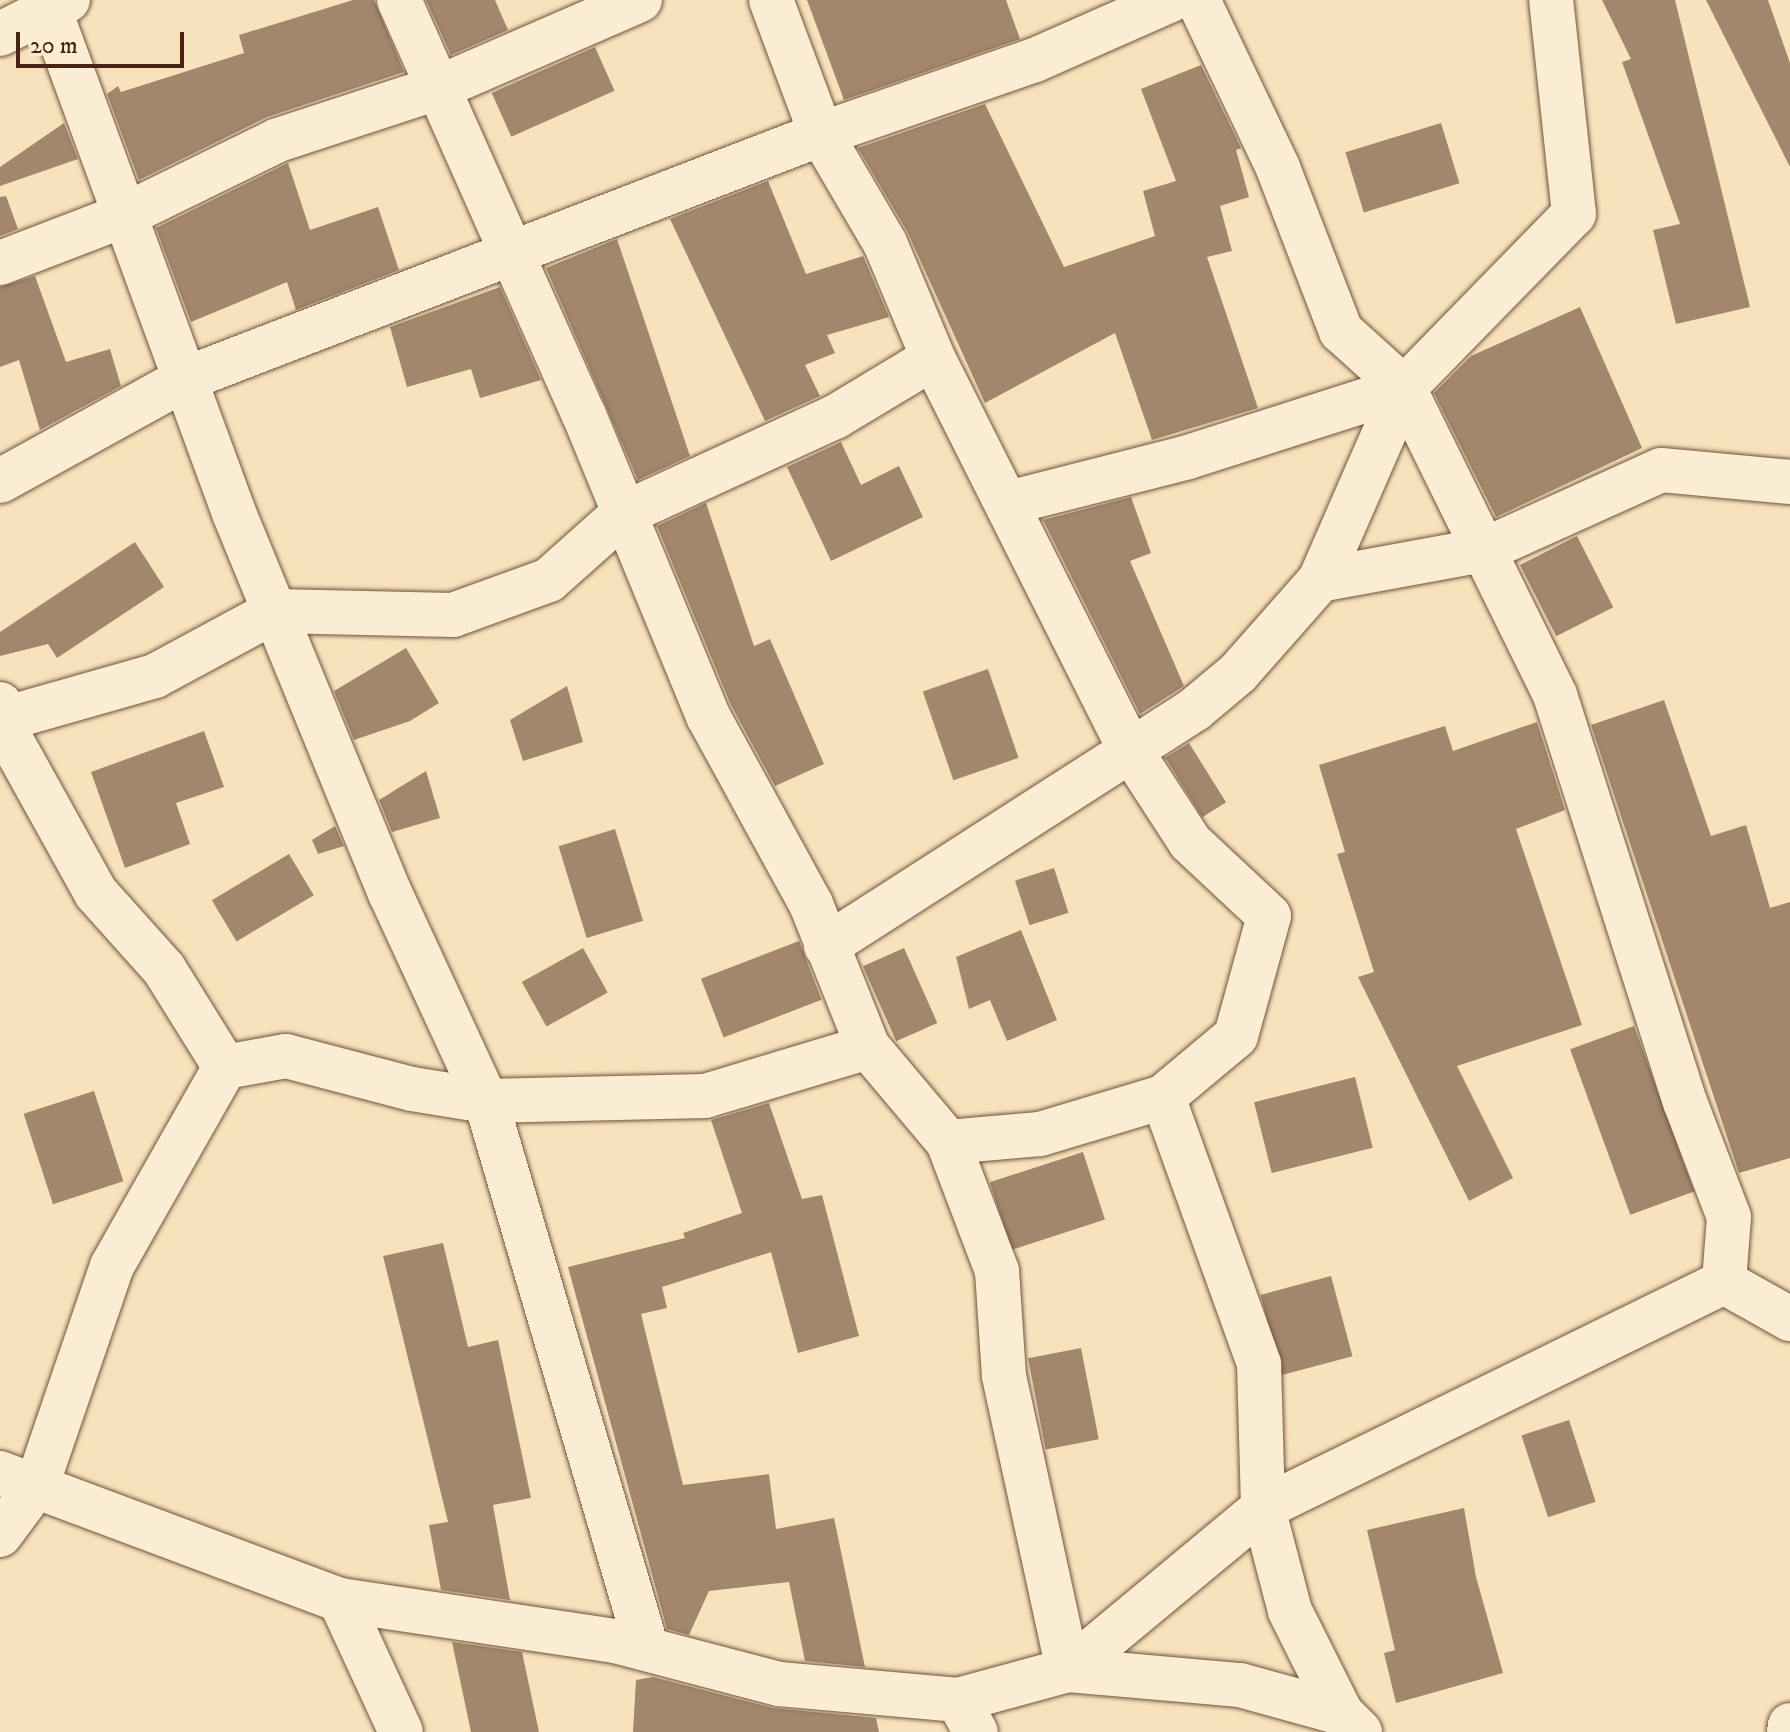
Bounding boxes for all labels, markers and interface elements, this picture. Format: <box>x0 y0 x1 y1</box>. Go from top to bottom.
scale bar <box>20 16 188 66</box>
text: 20 m <box>30 31 78 61</box>

